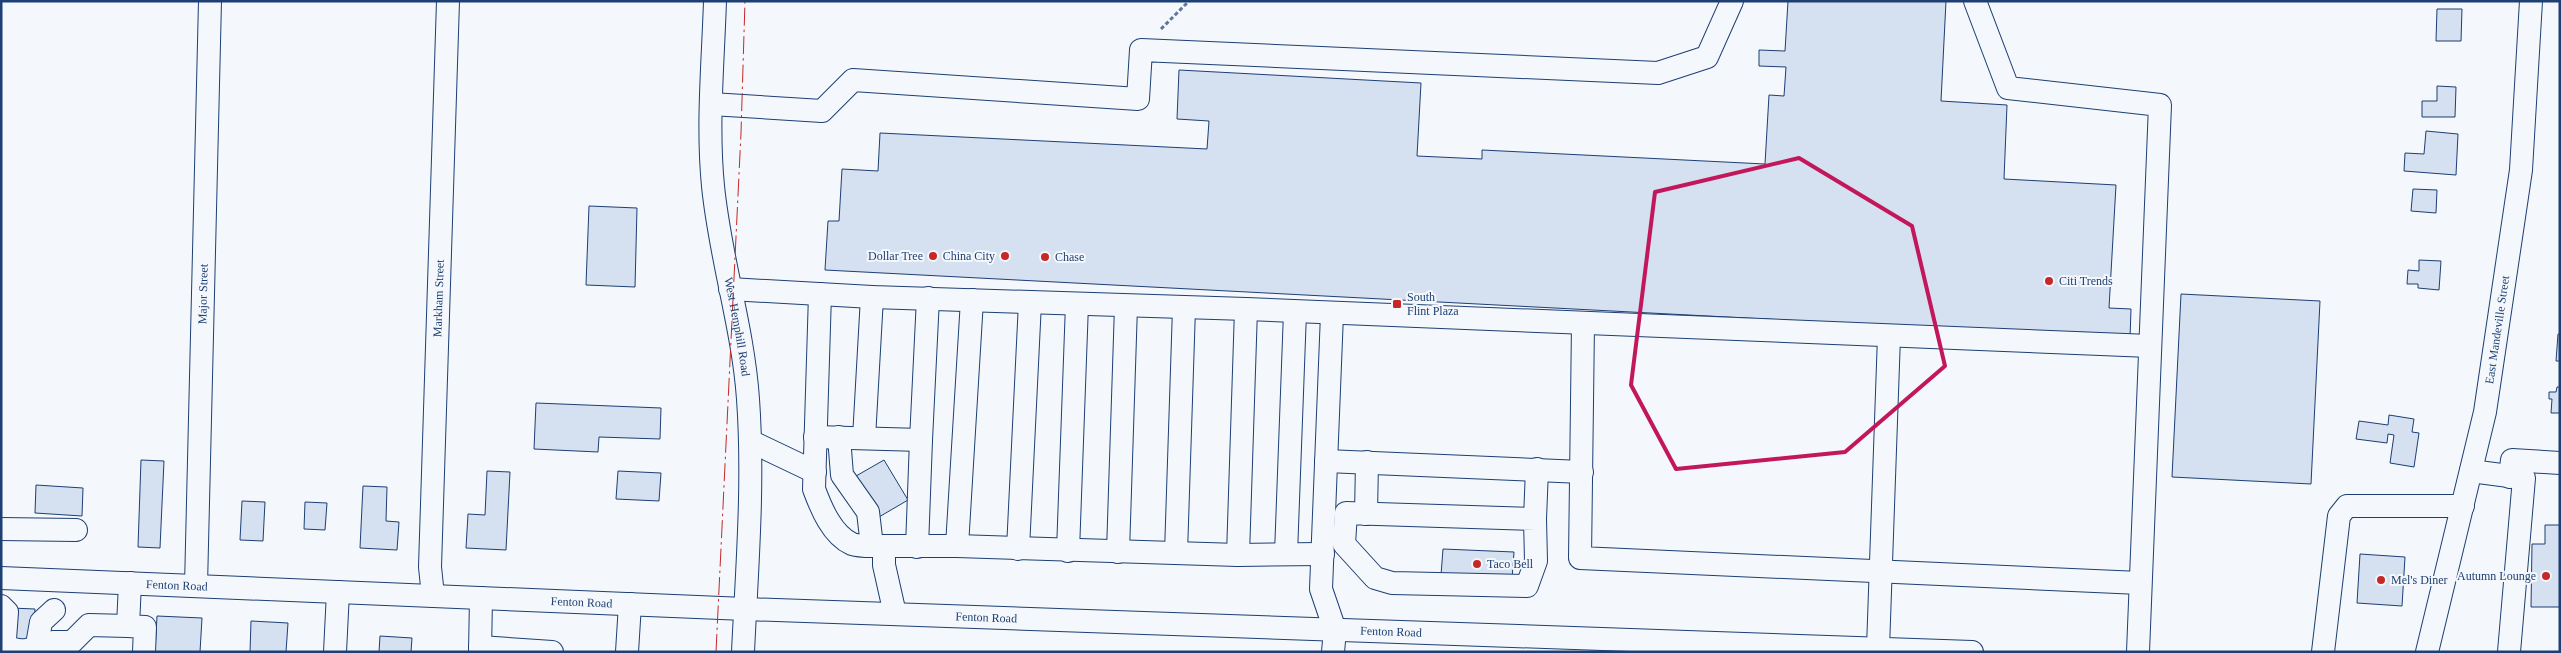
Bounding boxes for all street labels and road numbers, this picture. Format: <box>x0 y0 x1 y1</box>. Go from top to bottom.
street label: Markham Street <box>430 259 447 337</box>
street label: Major Street <box>195 263 211 324</box>
street label: East Mandeville Street <box>2482 274 2512 385</box>
street label: West Hemphill Road <box>721 276 753 377</box>
street label: Fenton Road <box>146 577 208 594</box>
street label: Fenton Road <box>550 594 613 610</box>
street label: Fenton Road <box>955 609 1017 626</box>
street label: Fenton Road <box>1360 624 1422 640</box>

